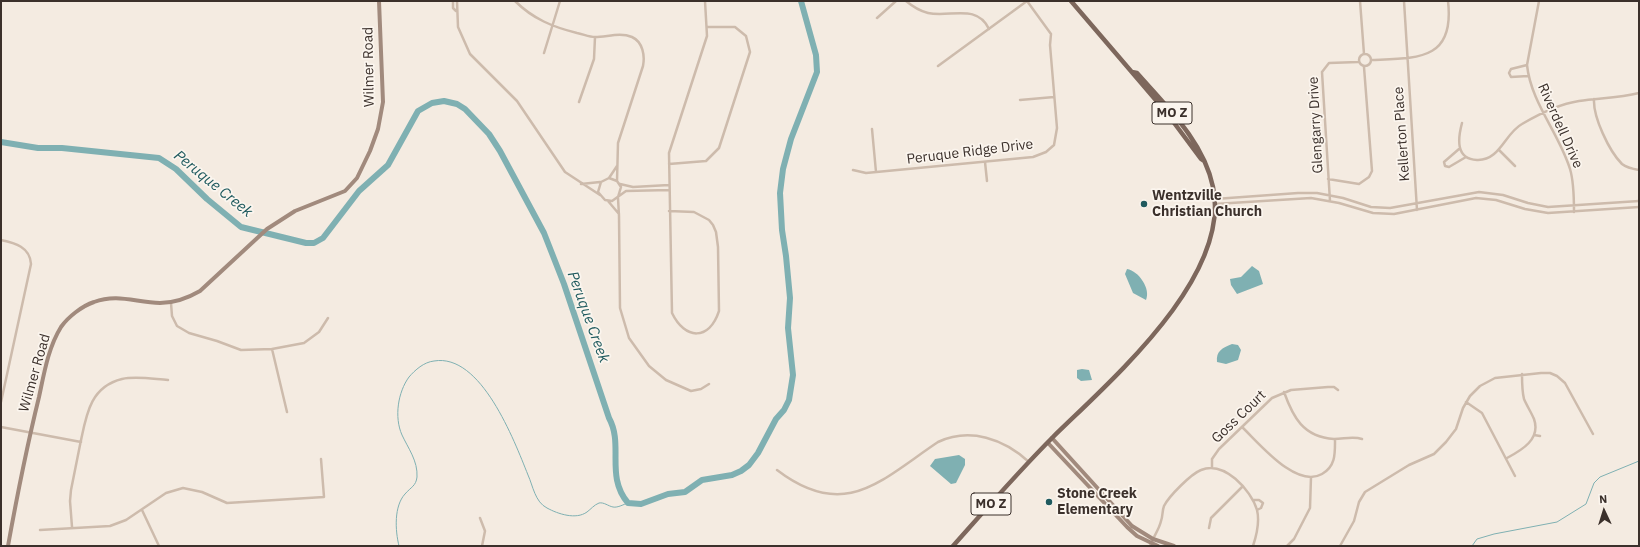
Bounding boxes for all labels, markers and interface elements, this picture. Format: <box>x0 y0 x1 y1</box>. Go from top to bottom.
street label: Wilmer Road <box>360 27 378 107</box>
street label: Glengarry Drive <box>1305 76 1327 174</box>
street label: Riverdell Drive <box>1534 81 1586 171</box>
street label: Kellerton Place <box>1390 86 1414 182</box>
road number: MO Z <box>1152 102 1192 124</box>
street label: Peruque Ridge Drive <box>906 136 1034 168</box>
water label: Peruque Creek <box>170 147 256 221</box>
place label: Wentzville Christian Church <box>1152 188 1262 220</box>
marker: Wentzville Christian Church <box>1139 199 1149 209</box>
water label: Peruque Creek <box>563 269 613 365</box>
street label: Wilmer Road <box>16 332 54 414</box>
street label: Goss Court <box>1208 387 1270 447</box>
place label: Stone Creek Elementary <box>1057 486 1137 518</box>
north arrow <box>1584 491 1624 531</box>
text: N <box>1599 492 1608 506</box>
road number: MO Z <box>971 493 1011 515</box>
marker: Stone Creek Elementary <box>1044 497 1054 507</box>

